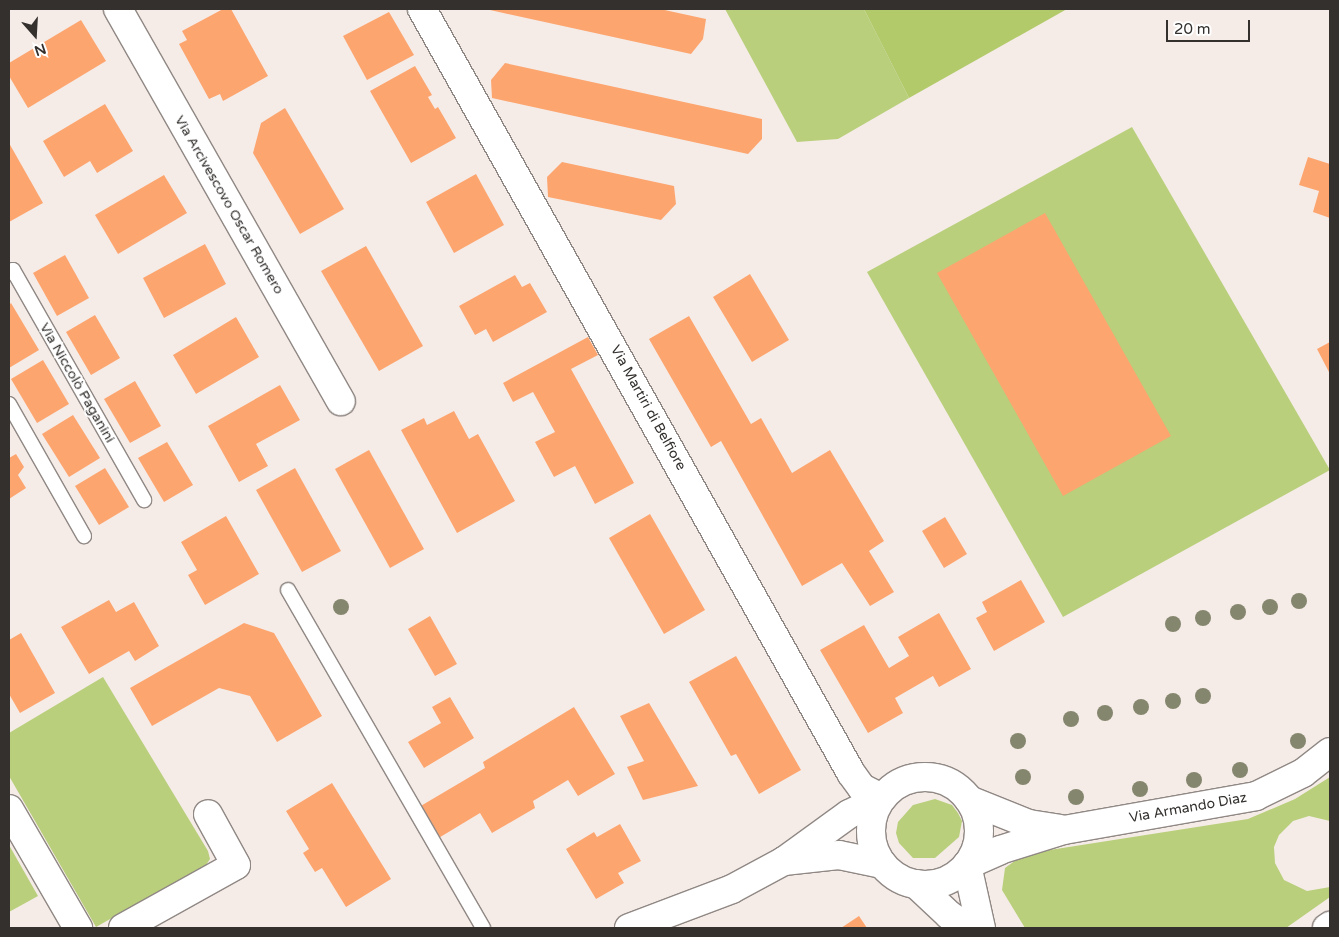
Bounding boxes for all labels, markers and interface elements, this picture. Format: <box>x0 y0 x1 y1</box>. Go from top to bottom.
north arrow <box>10 10 60 60</box>
scale bar <box>1169 10 1253 42</box>
text: 20 m <box>1174 20 1211 38</box>
text: N <box>32 40 48 60</box>
street label: Via Arcivescovo Oscar Romero <box>171 113 287 297</box>
street label: Via Niccolò Paganini <box>36 320 118 446</box>
street label: Via Martiri di Belfiore <box>607 343 689 473</box>
street label: Via Armando Diaz <box>1128 789 1248 827</box>

